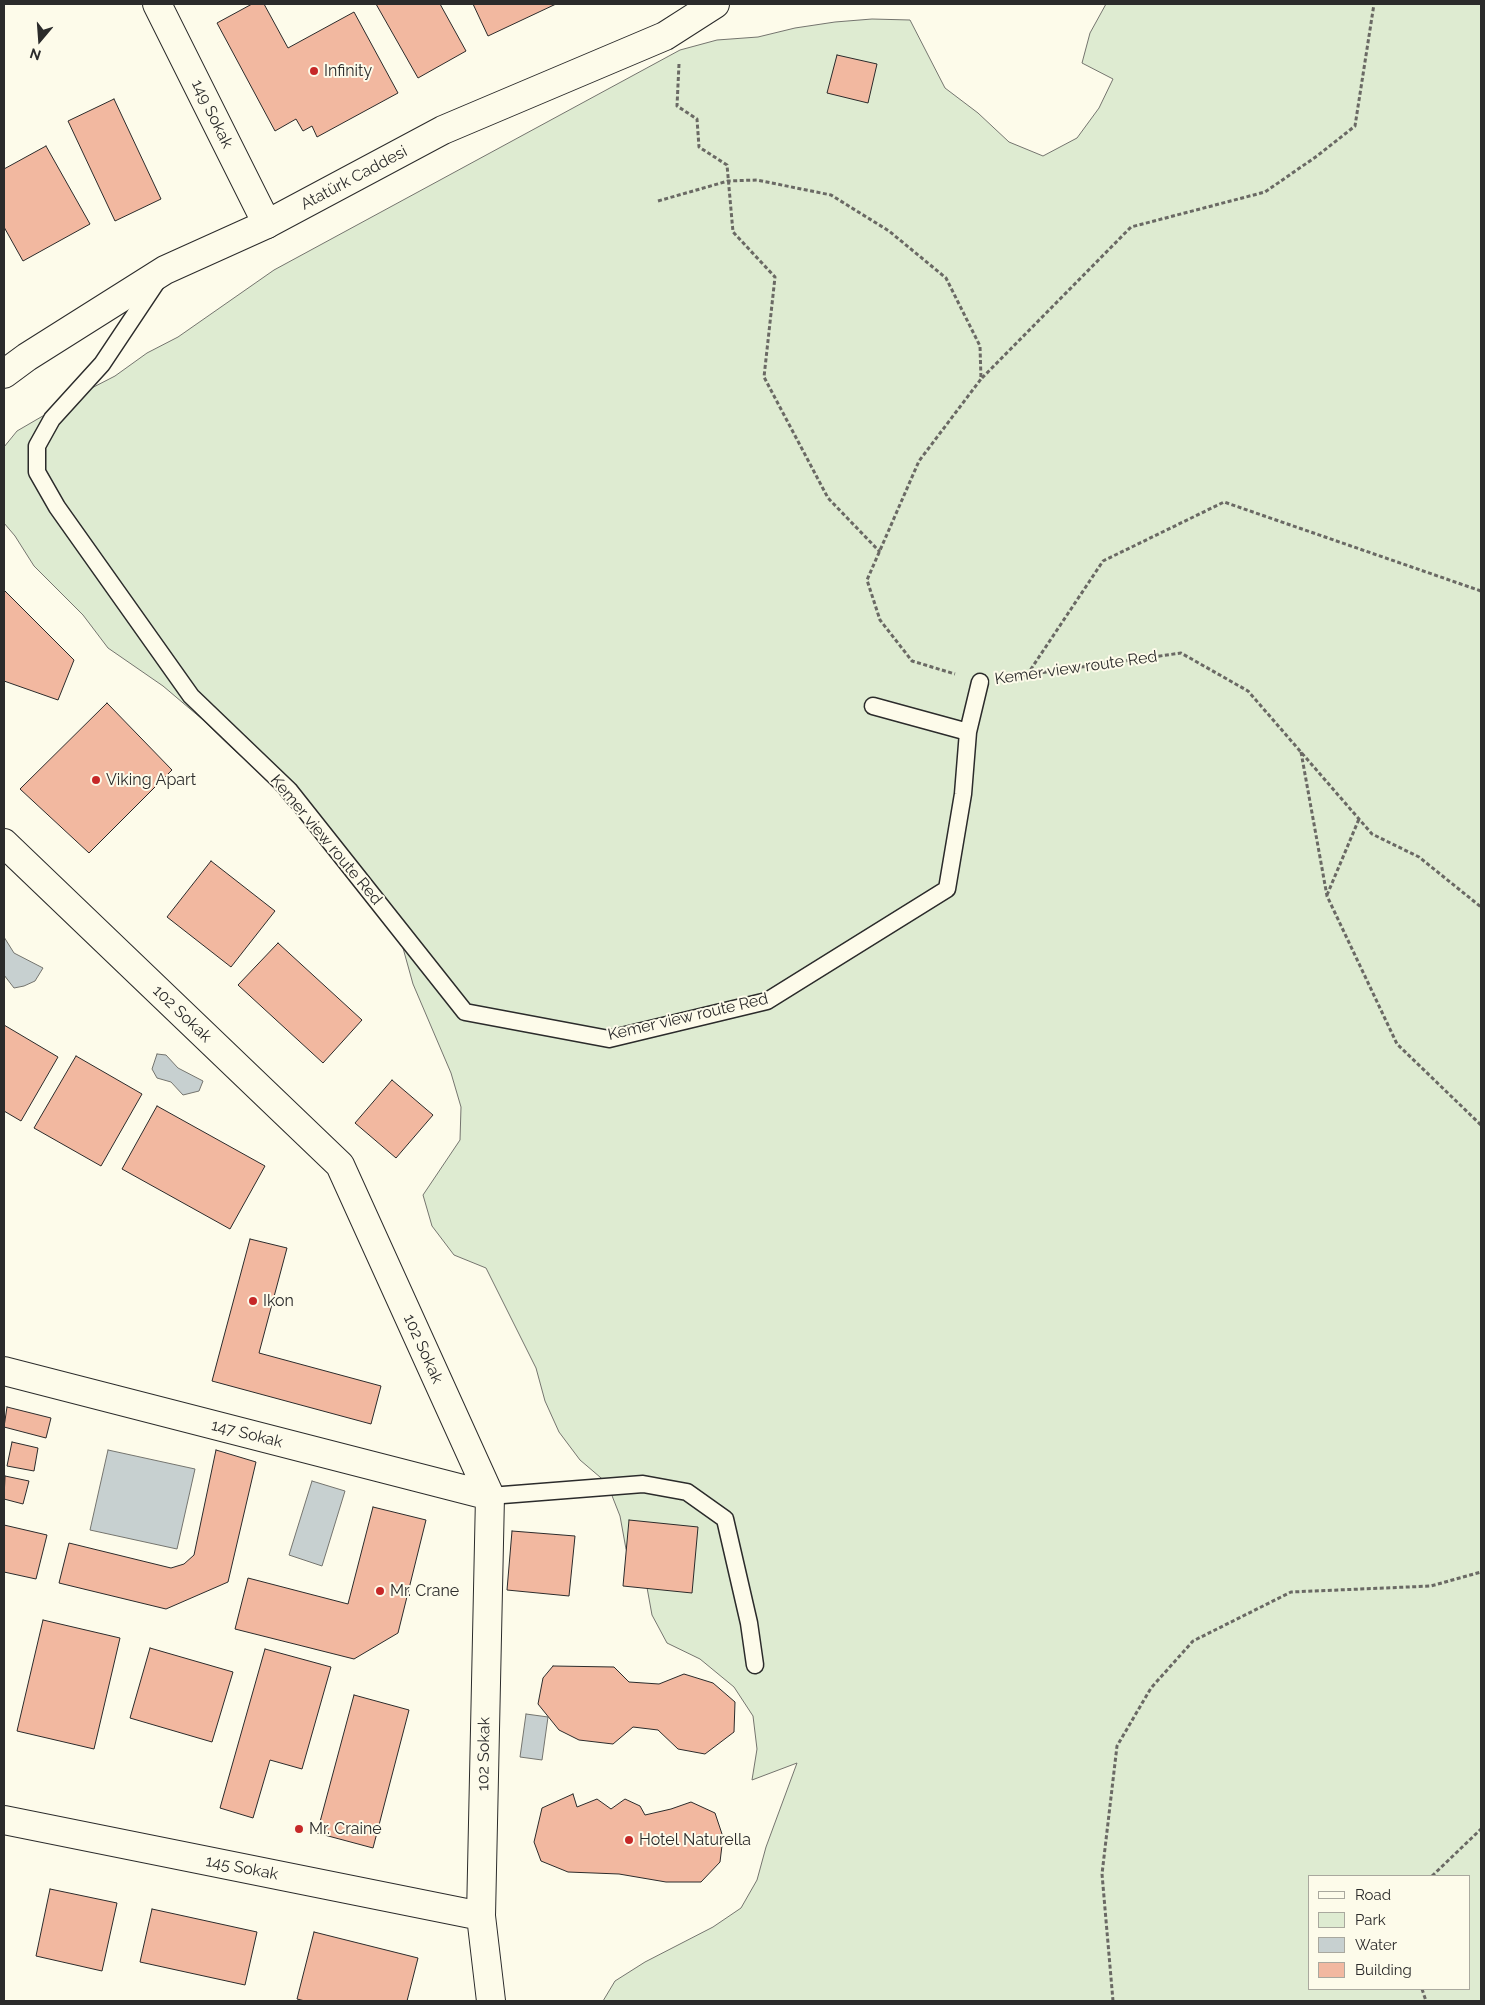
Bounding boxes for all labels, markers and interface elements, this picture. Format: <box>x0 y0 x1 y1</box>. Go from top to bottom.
north arrow <box>15 15 65 65</box>
text: N <box>28 45 43 64</box>
place label: Infinity <box>324 61 372 81</box>
marker: Infinity <box>308 65 320 77</box>
street label: 149 Sokak <box>187 77 237 151</box>
street label: Atatürk Caddesi <box>298 142 410 214</box>
street label: Kemer view route Red <box>994 647 1158 689</box>
place label: Viking Apart <box>106 770 196 790</box>
street label: Kemer view route Red <box>266 771 386 909</box>
marker: Viking Apart <box>90 774 102 786</box>
street label: 102 Sokak <box>149 981 215 1047</box>
street label: Kemer view route Red <box>606 989 770 1045</box>
place label: Ikon <box>263 1291 294 1311</box>
marker: Ikon <box>247 1295 259 1307</box>
street label: 102 Sokak <box>399 1311 447 1387</box>
street label: 147 Sokak <box>209 1416 285 1452</box>
place label: Mr. Crane <box>390 1581 459 1601</box>
marker: Mr. Crane <box>374 1585 386 1597</box>
street label: 102 Sokak <box>474 1717 494 1791</box>
place label: Mr. Craine <box>309 1819 382 1839</box>
marker: Mr. Craine <box>293 1823 305 1835</box>
place label: Hotel Naturella <box>639 1830 751 1850</box>
marker: Hotel Naturella <box>623 1834 635 1846</box>
street label: 145 Sokak <box>204 1852 280 1884</box>
legend <box>1308 1875 1470 1990</box>
text: Road <box>1355 1886 1391 1904</box>
text: Park <box>1355 1911 1386 1929</box>
text: Water <box>1355 1936 1397 1954</box>
text: Building <box>1355 1961 1412 1979</box>

